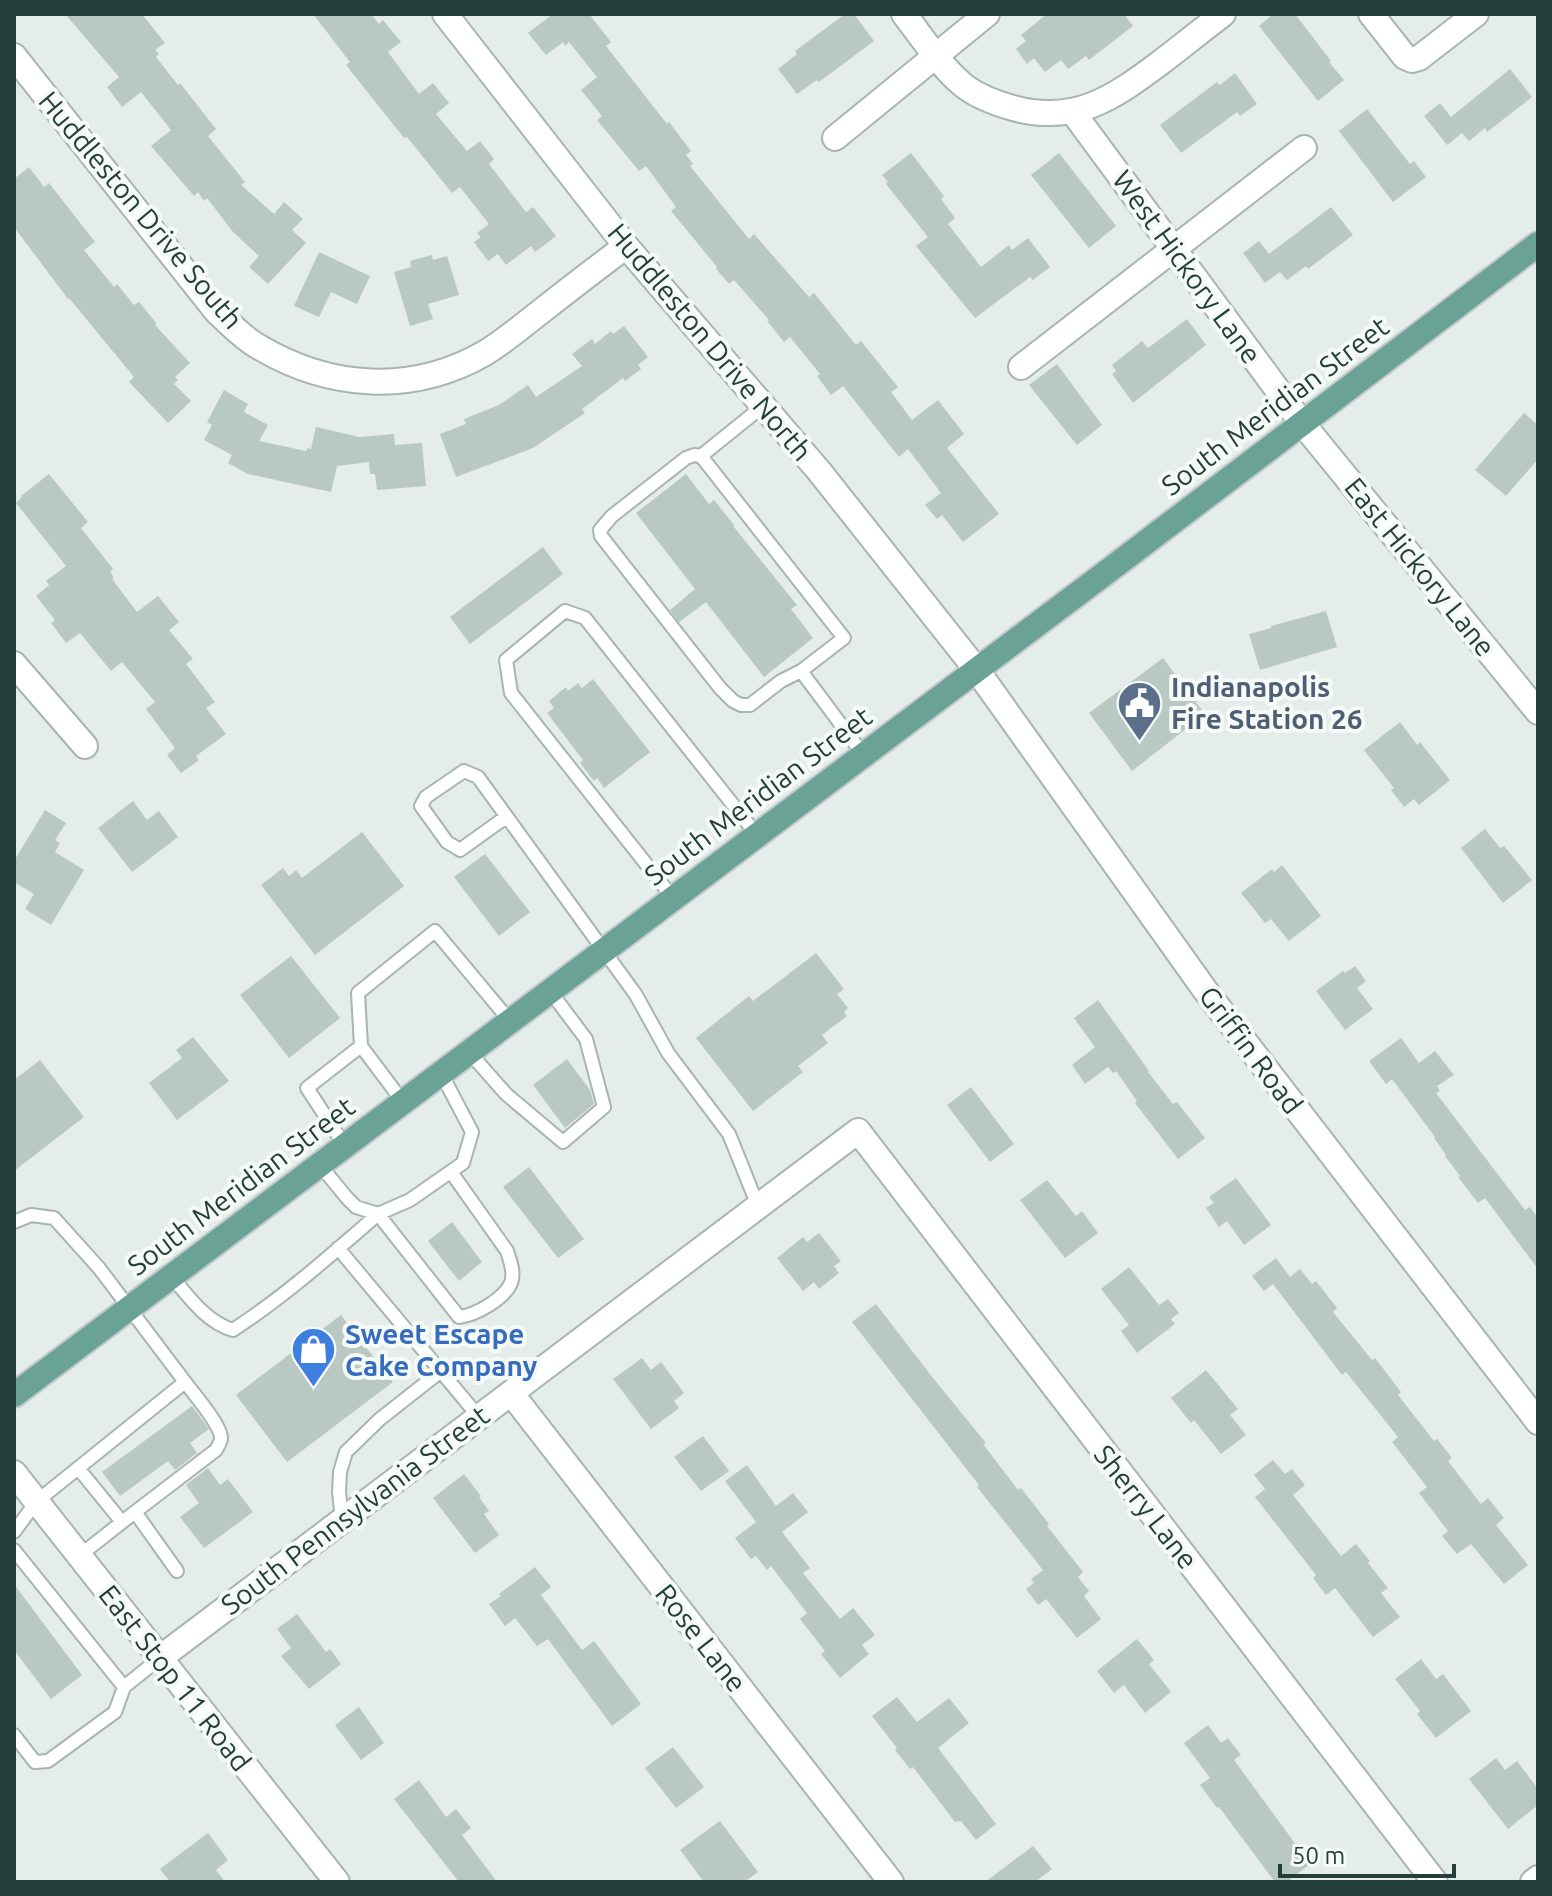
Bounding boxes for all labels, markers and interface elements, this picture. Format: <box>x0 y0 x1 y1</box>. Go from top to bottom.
street label: Huddleston Drive South <box>33 85 250 334</box>
street label: West Hickory Lane <box>1107 164 1268 369</box>
street label: Huddleston Drive North <box>602 217 819 466</box>
street label: South Meridian Street <box>1155 310 1394 501</box>
street label: East Hickory Lane <box>1339 471 1502 662</box>
place label: Indianapolis Fire Station 26 <box>1171 671 1363 734</box>
public building icon: Indianapolis Fire Station 26 <box>1116 679 1164 742</box>
street label: South Meridian Street <box>638 700 877 891</box>
street label: Griffin Road <box>1194 980 1309 1119</box>
street label: South Meridian Street <box>121 1090 360 1281</box>
place label: Sweet Escape Cake Company <box>345 1318 537 1381</box>
shop icon: Sweet Escape Cake Company <box>290 1326 338 1389</box>
street label: South Pennsylvania Street <box>215 1399 495 1620</box>
street label: Sherry Lane <box>1089 1439 1204 1575</box>
street label: Rose Lane <box>650 1578 753 1698</box>
street label: East Stop 11 Road <box>93 1579 257 1777</box>
scale bar <box>1280 1828 1454 1878</box>
text: 50 m <box>1292 1842 1345 1869</box>

